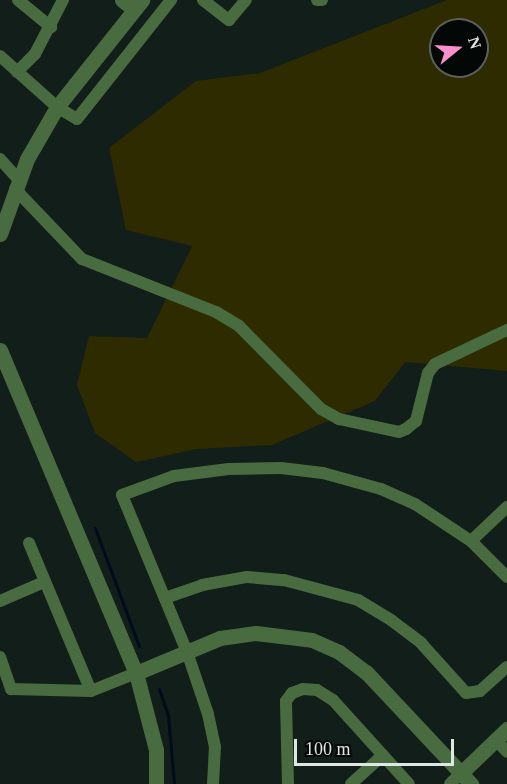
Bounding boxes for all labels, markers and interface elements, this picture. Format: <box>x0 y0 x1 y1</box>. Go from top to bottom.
north arrow <box>429 18 489 78</box>
text: N <box>465 35 485 51</box>
scale bar <box>297 727 458 765</box>
text: 100 m <box>305 739 351 759</box>

